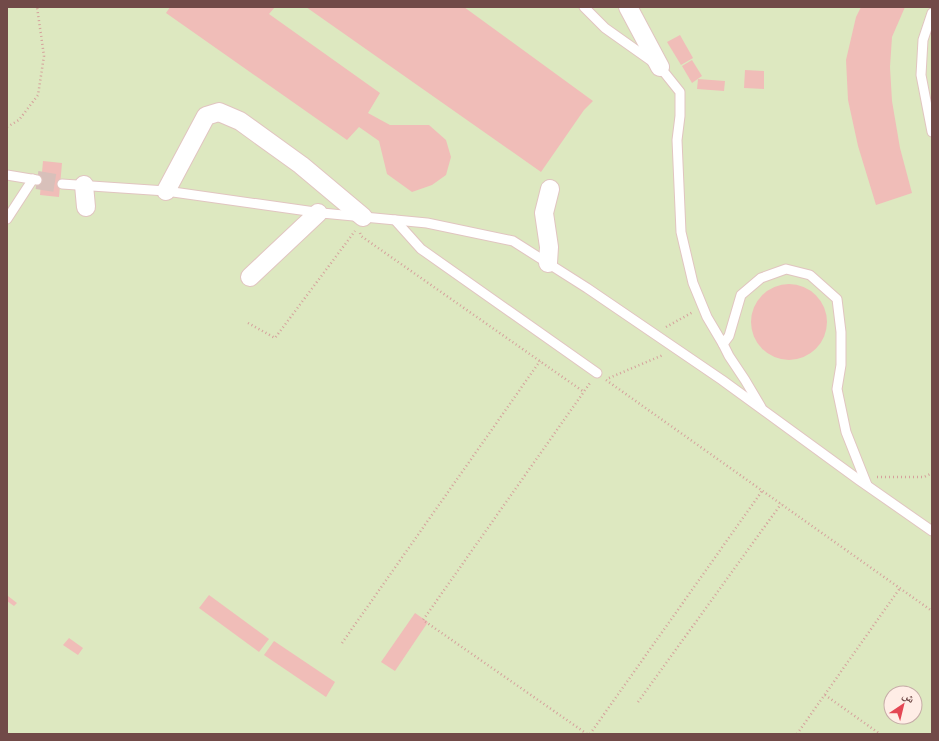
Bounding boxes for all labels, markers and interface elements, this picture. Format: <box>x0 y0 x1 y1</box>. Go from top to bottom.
north arrow <box>883 685 923 725</box>
text: ش <box>899 689 917 707</box>

